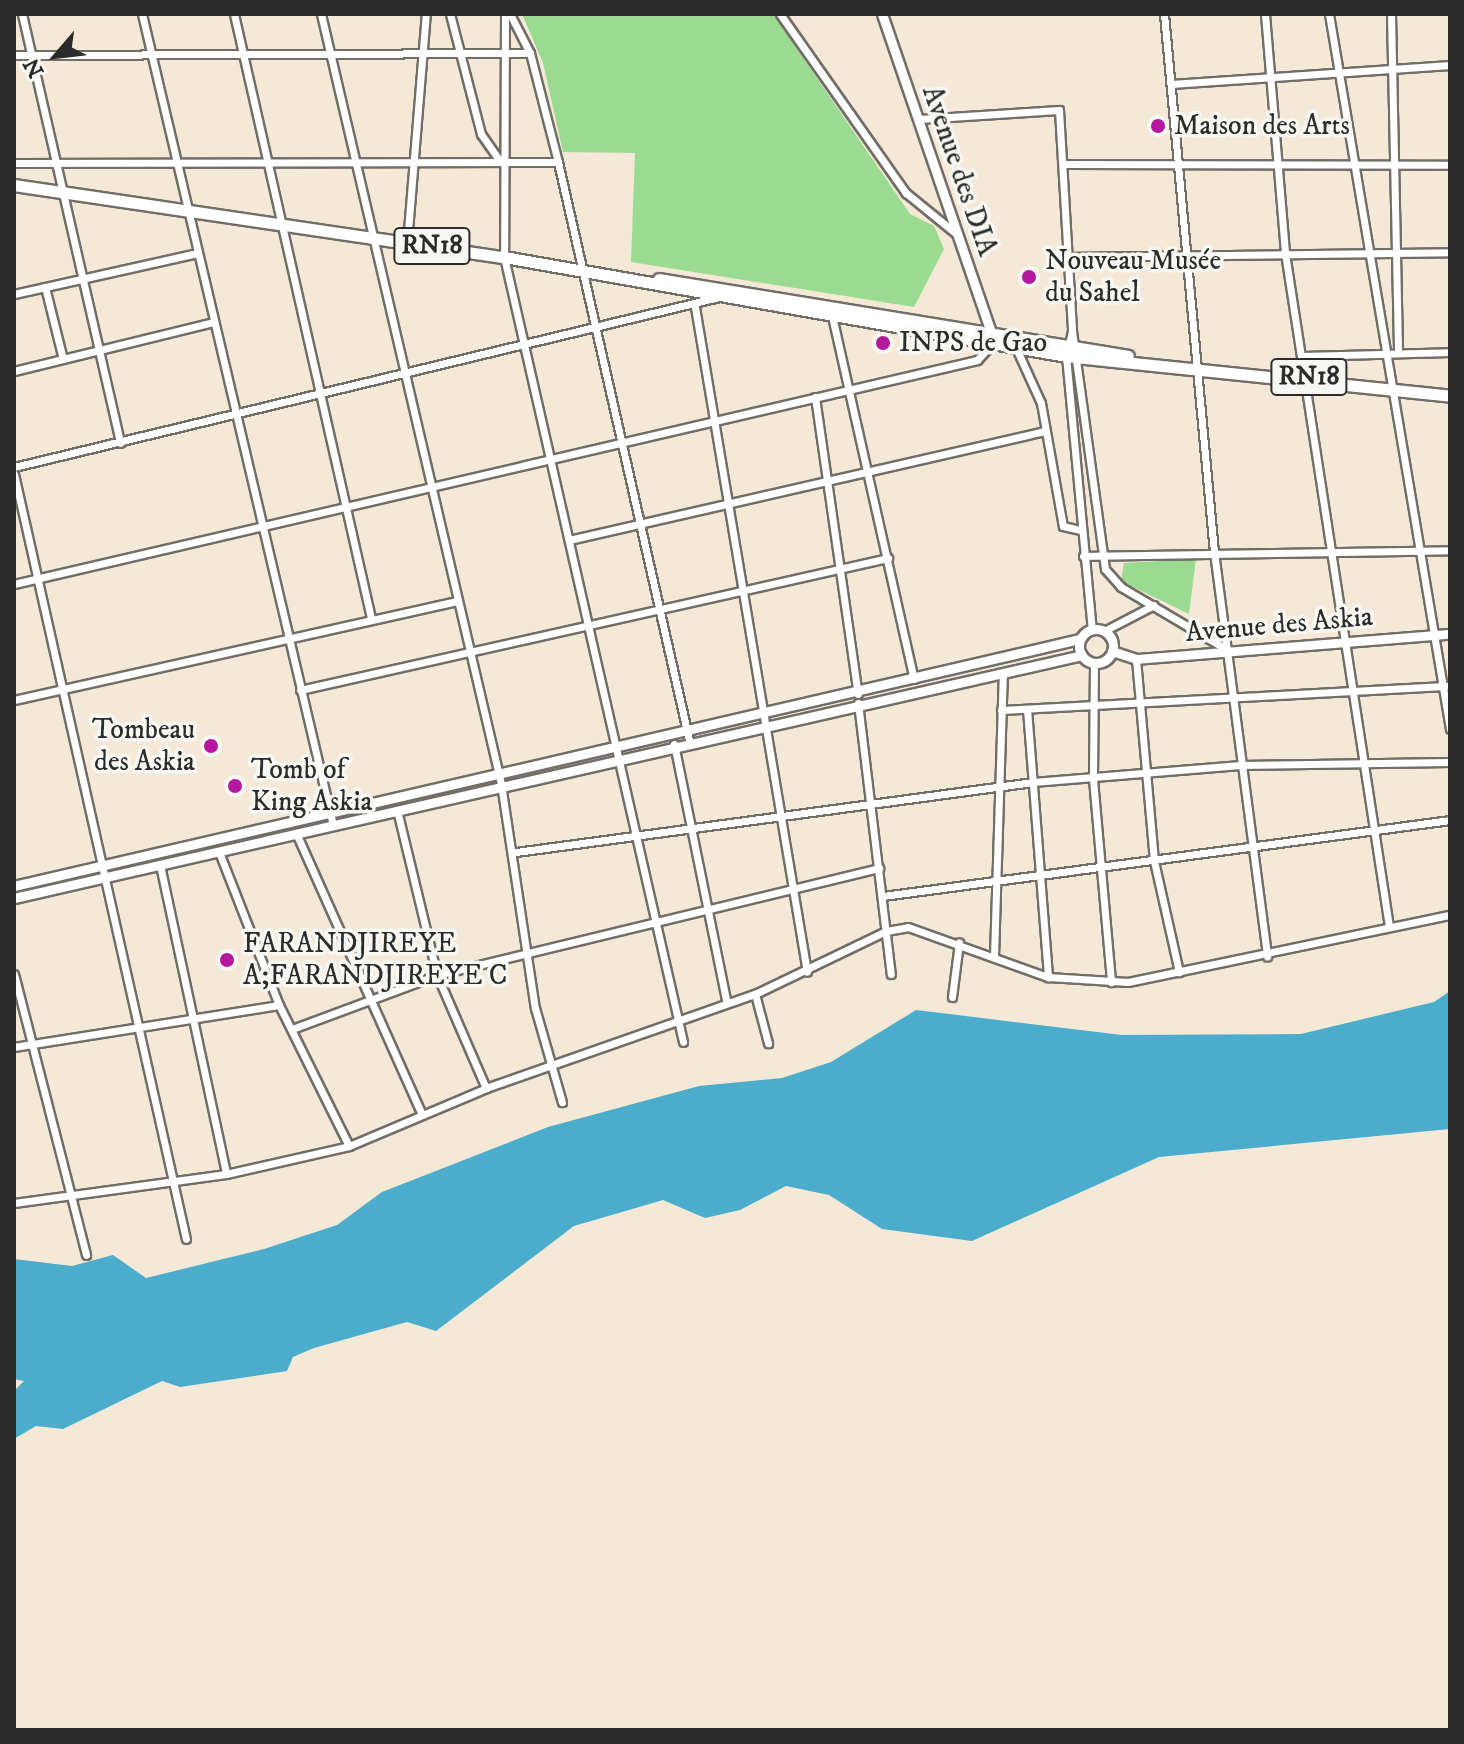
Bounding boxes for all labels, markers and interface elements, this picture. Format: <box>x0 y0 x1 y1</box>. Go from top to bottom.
north arrow <box>16 16 96 96</box>
text: N <box>18 53 51 82</box>
street label: Avenue des DIA <box>914 82 1004 260</box>
place label: Maison des Arts <box>1174 109 1350 143</box>
marker: Maison des Arts <box>1149 117 1167 135</box>
road number: RN18 <box>392 224 472 268</box>
place label: Nouveau Musée du Sahel <box>1045 244 1221 310</box>
marker: Nouveau Musée du Sahel <box>1020 268 1038 286</box>
place label: INPS de Gao <box>899 326 1047 360</box>
marker: INPS de Gao <box>874 334 892 352</box>
road number: RN18 <box>1269 355 1349 399</box>
street label: Avenue des Askia <box>1184 600 1374 650</box>
place label: Tombeau des Askia <box>92 713 195 779</box>
marker: Tombeau des Askia <box>202 737 220 755</box>
place label: Tomb of King Askia <box>251 753 372 819</box>
marker: Tomb of King Askia <box>226 777 244 795</box>
place label: FARANDJIREYE A;FARANDJIREYE C <box>243 927 507 993</box>
marker: FARANDJIREYE A;FARANDJIREYE C <box>218 951 236 969</box>

